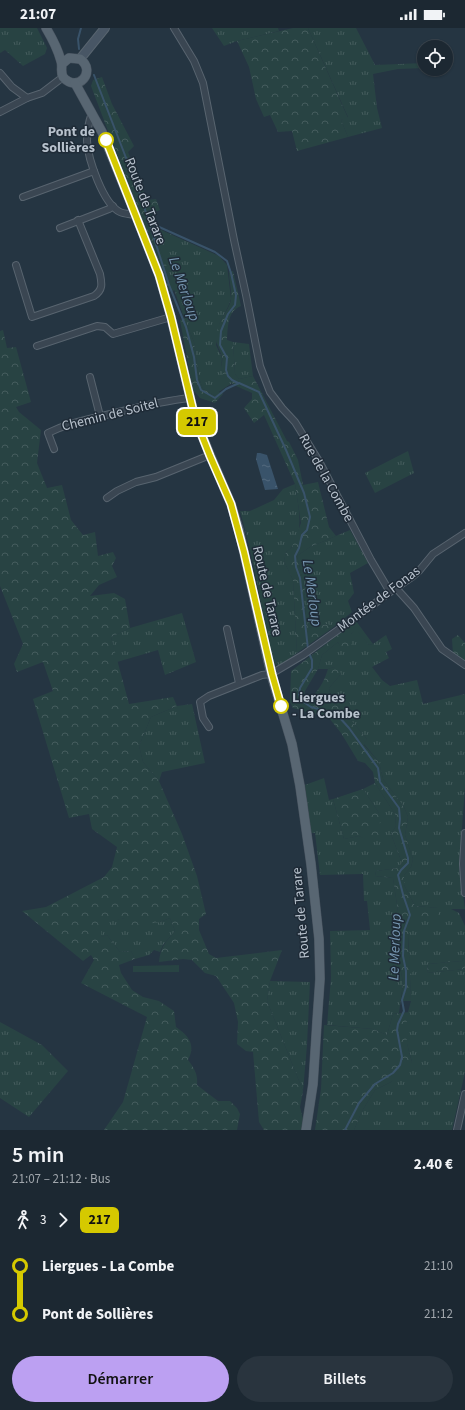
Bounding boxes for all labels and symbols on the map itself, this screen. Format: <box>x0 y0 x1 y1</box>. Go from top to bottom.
place label: Pont de Sollières <box>41 122 95 158</box>
marker: Pont de Sollières <box>98 132 114 148</box>
street label: Route de Tarare <box>119 155 171 247</box>
water label: Le Merloup <box>163 254 205 324</box>
street label: Chemin de Soitel <box>59 393 161 437</box>
line badge: 217 <box>174 409 220 435</box>
street label: Rue de la Combe <box>293 430 359 526</box>
street label: Route de Tarare <box>247 544 287 638</box>
water label: Le Merloup <box>297 558 327 628</box>
street label: Montée de Fonas <box>333 561 425 637</box>
place label: Liergues - La Combe <box>292 688 360 724</box>
marker: Liergues - La Combe <box>273 698 289 714</box>
street label: Route de Tarare <box>287 866 315 960</box>
water label: Le Merloup <box>383 913 407 981</box>

